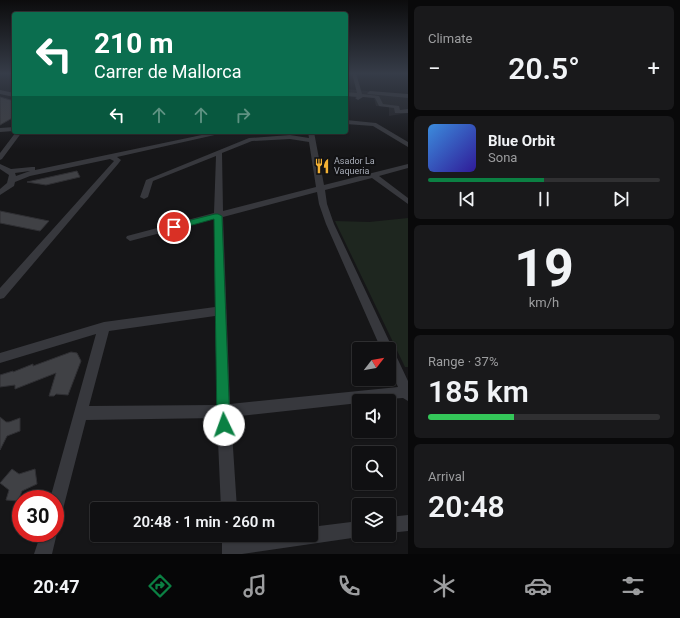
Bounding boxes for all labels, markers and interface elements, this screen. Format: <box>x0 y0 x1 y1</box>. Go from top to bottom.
text: 210 m <box>94 27 173 60</box>
icon: left <box>28 28 80 80</box>
text: Climate <box>428 31 472 46</box>
text: 20.5° <box>508 51 580 86</box>
text: − <box>428 56 441 81</box>
text: + <box>648 56 660 81</box>
text: Carrer de Mallorca <box>94 61 241 82</box>
icon: left <box>106 104 128 126</box>
icon: ahead <box>148 104 170 126</box>
icon: ahead <box>190 104 212 126</box>
icon: right <box>232 104 254 126</box>
text: Blue Orbit <box>488 132 555 150</box>
text: Sona <box>488 150 517 165</box>
place label: Asador La Vaqueria <box>334 156 375 176</box>
restaurant icon: Asador La Vaqueria <box>313 157 331 175</box>
icon: previous <box>456 188 478 210</box>
icon: pause <box>533 188 555 210</box>
icon: next <box>610 188 632 210</box>
pin <box>157 210 191 244</box>
icon: arrive <box>163 216 185 238</box>
text: 19 <box>514 238 574 299</box>
text: km/h <box>529 295 559 310</box>
north arrow <box>352 342 396 386</box>
map controls <box>352 342 396 542</box>
text: Range · 37% <box>428 354 498 369</box>
text: 185 km <box>428 374 529 409</box>
button: sound <box>352 394 396 438</box>
position arrow <box>203 404 245 446</box>
button: search <box>352 446 396 490</box>
text: Arrival <box>428 469 465 484</box>
text: 20:48 <box>428 489 505 524</box>
speed limit sign: 30 <box>12 490 64 542</box>
button: layers <box>352 498 396 542</box>
text: 20:48 · 1 min · 260 m <box>133 513 275 531</box>
icon: directions <box>146 572 174 600</box>
icon: music <box>241 572 269 600</box>
icon: phone <box>335 572 363 600</box>
icon: climate <box>430 572 458 600</box>
icon: car <box>524 572 552 600</box>
icon: filters <box>619 572 647 600</box>
text: 20:47 <box>33 576 80 597</box>

